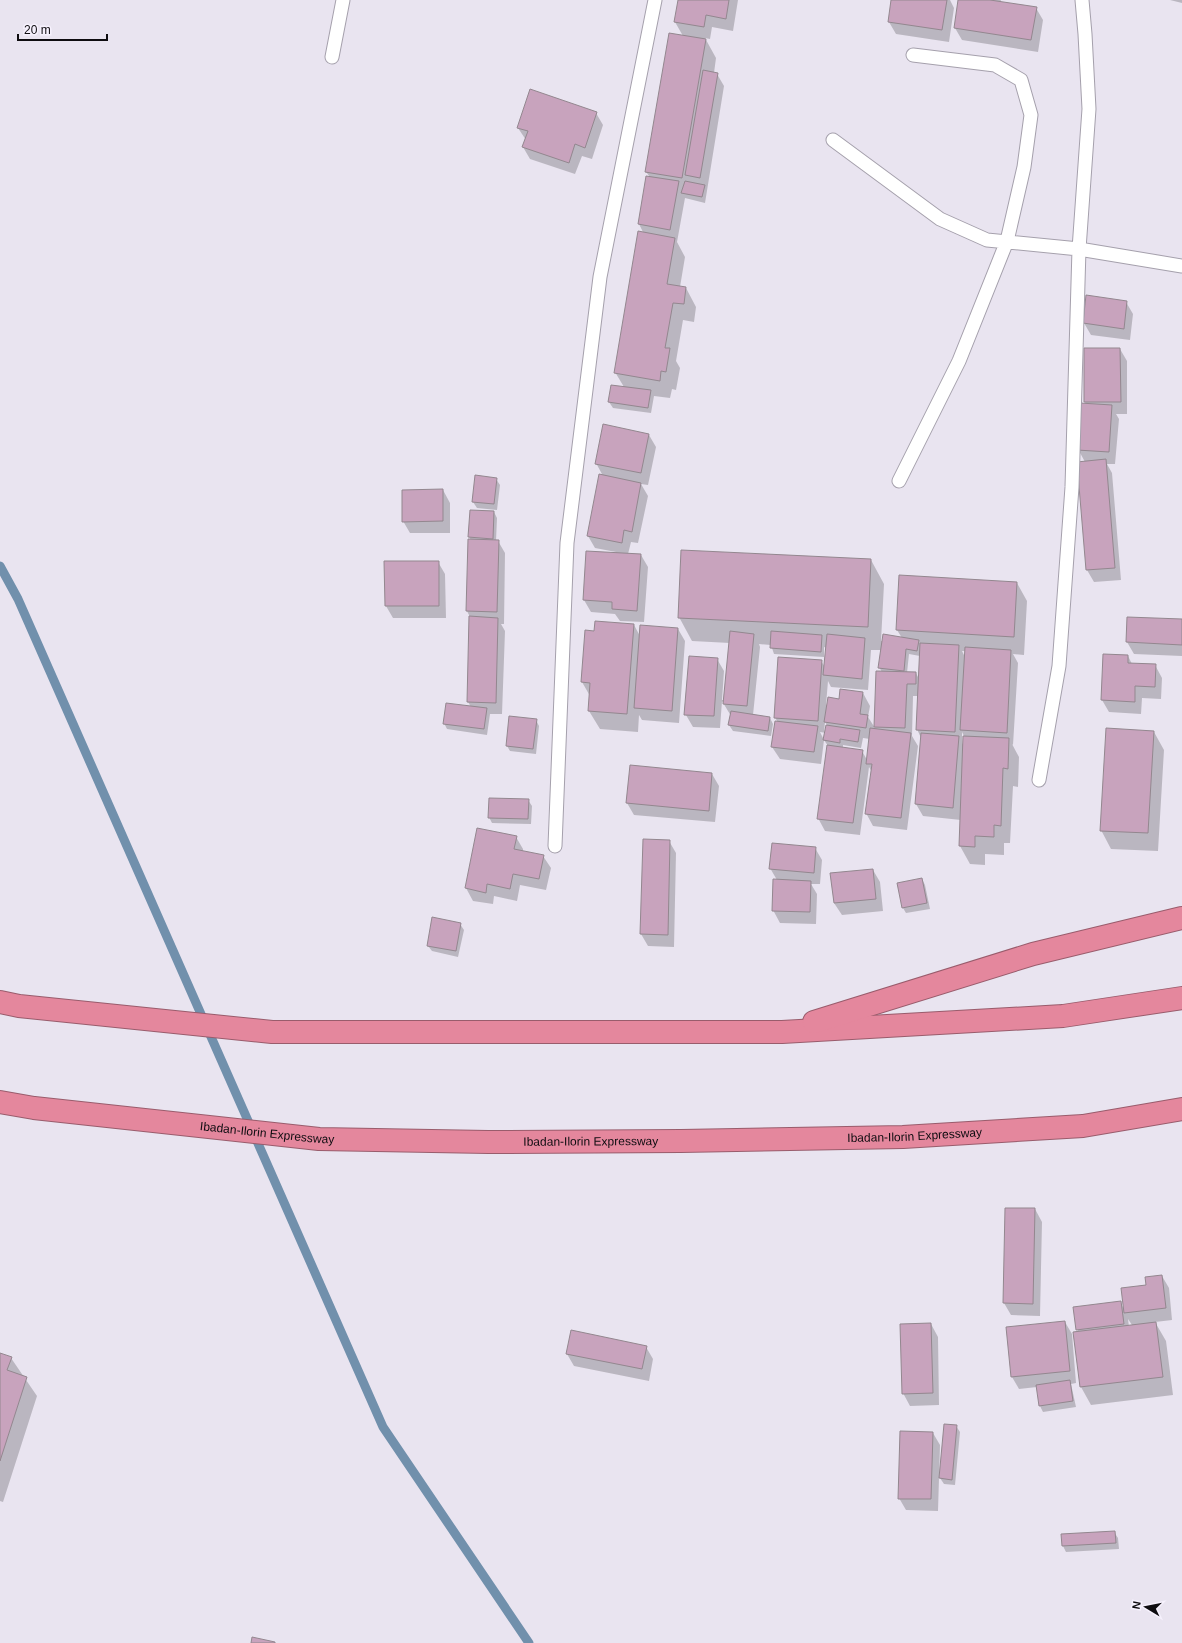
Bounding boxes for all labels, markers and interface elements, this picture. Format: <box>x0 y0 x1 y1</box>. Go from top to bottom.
scale bar <box>18 16 107 42</box>
text: 20 m <box>24 23 51 37</box>
street label: Ibadan-Ilorin Expressway <box>199 1119 334 1146</box>
street label: Ibadan-Ilorin Expressway <box>847 1125 982 1145</box>
street label: Ibadan-Ilorin Expressway <box>523 1134 658 1149</box>
north arrow <box>1126 1587 1166 1627</box>
text: N <box>1130 1600 1143 1610</box>

